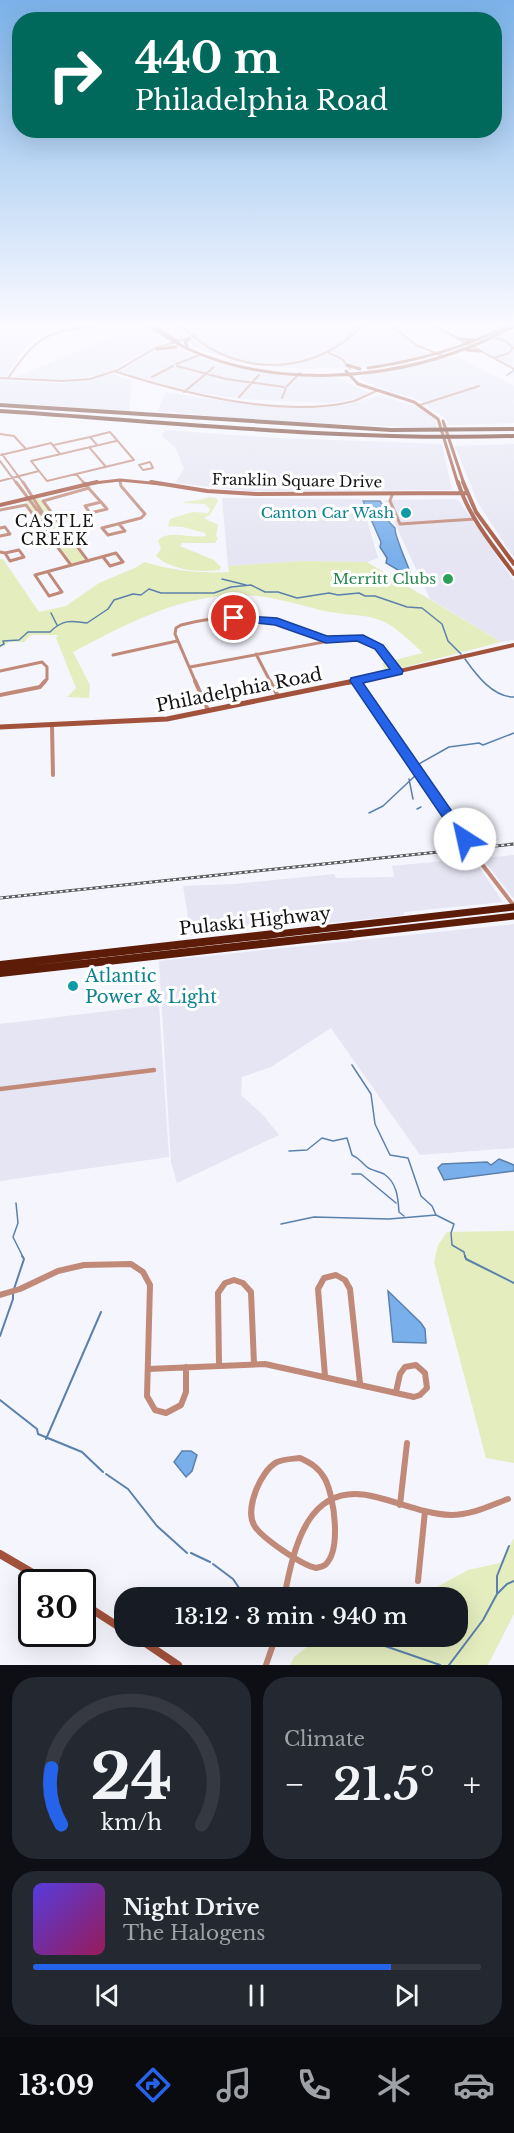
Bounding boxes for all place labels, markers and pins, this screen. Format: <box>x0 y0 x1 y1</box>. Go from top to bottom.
place label: Canton Car Wash <box>261 503 394 522</box>
marker: Canton Car Wash <box>399 506 413 520</box>
place label: Merritt Clubs <box>333 569 436 588</box>
marker: Merritt Clubs <box>441 572 455 586</box>
pin <box>208 592 259 643</box>
place label: Atlantic Power & Light <box>84 965 217 1008</box>
marker: Atlantic Power & Light <box>66 979 80 993</box>

